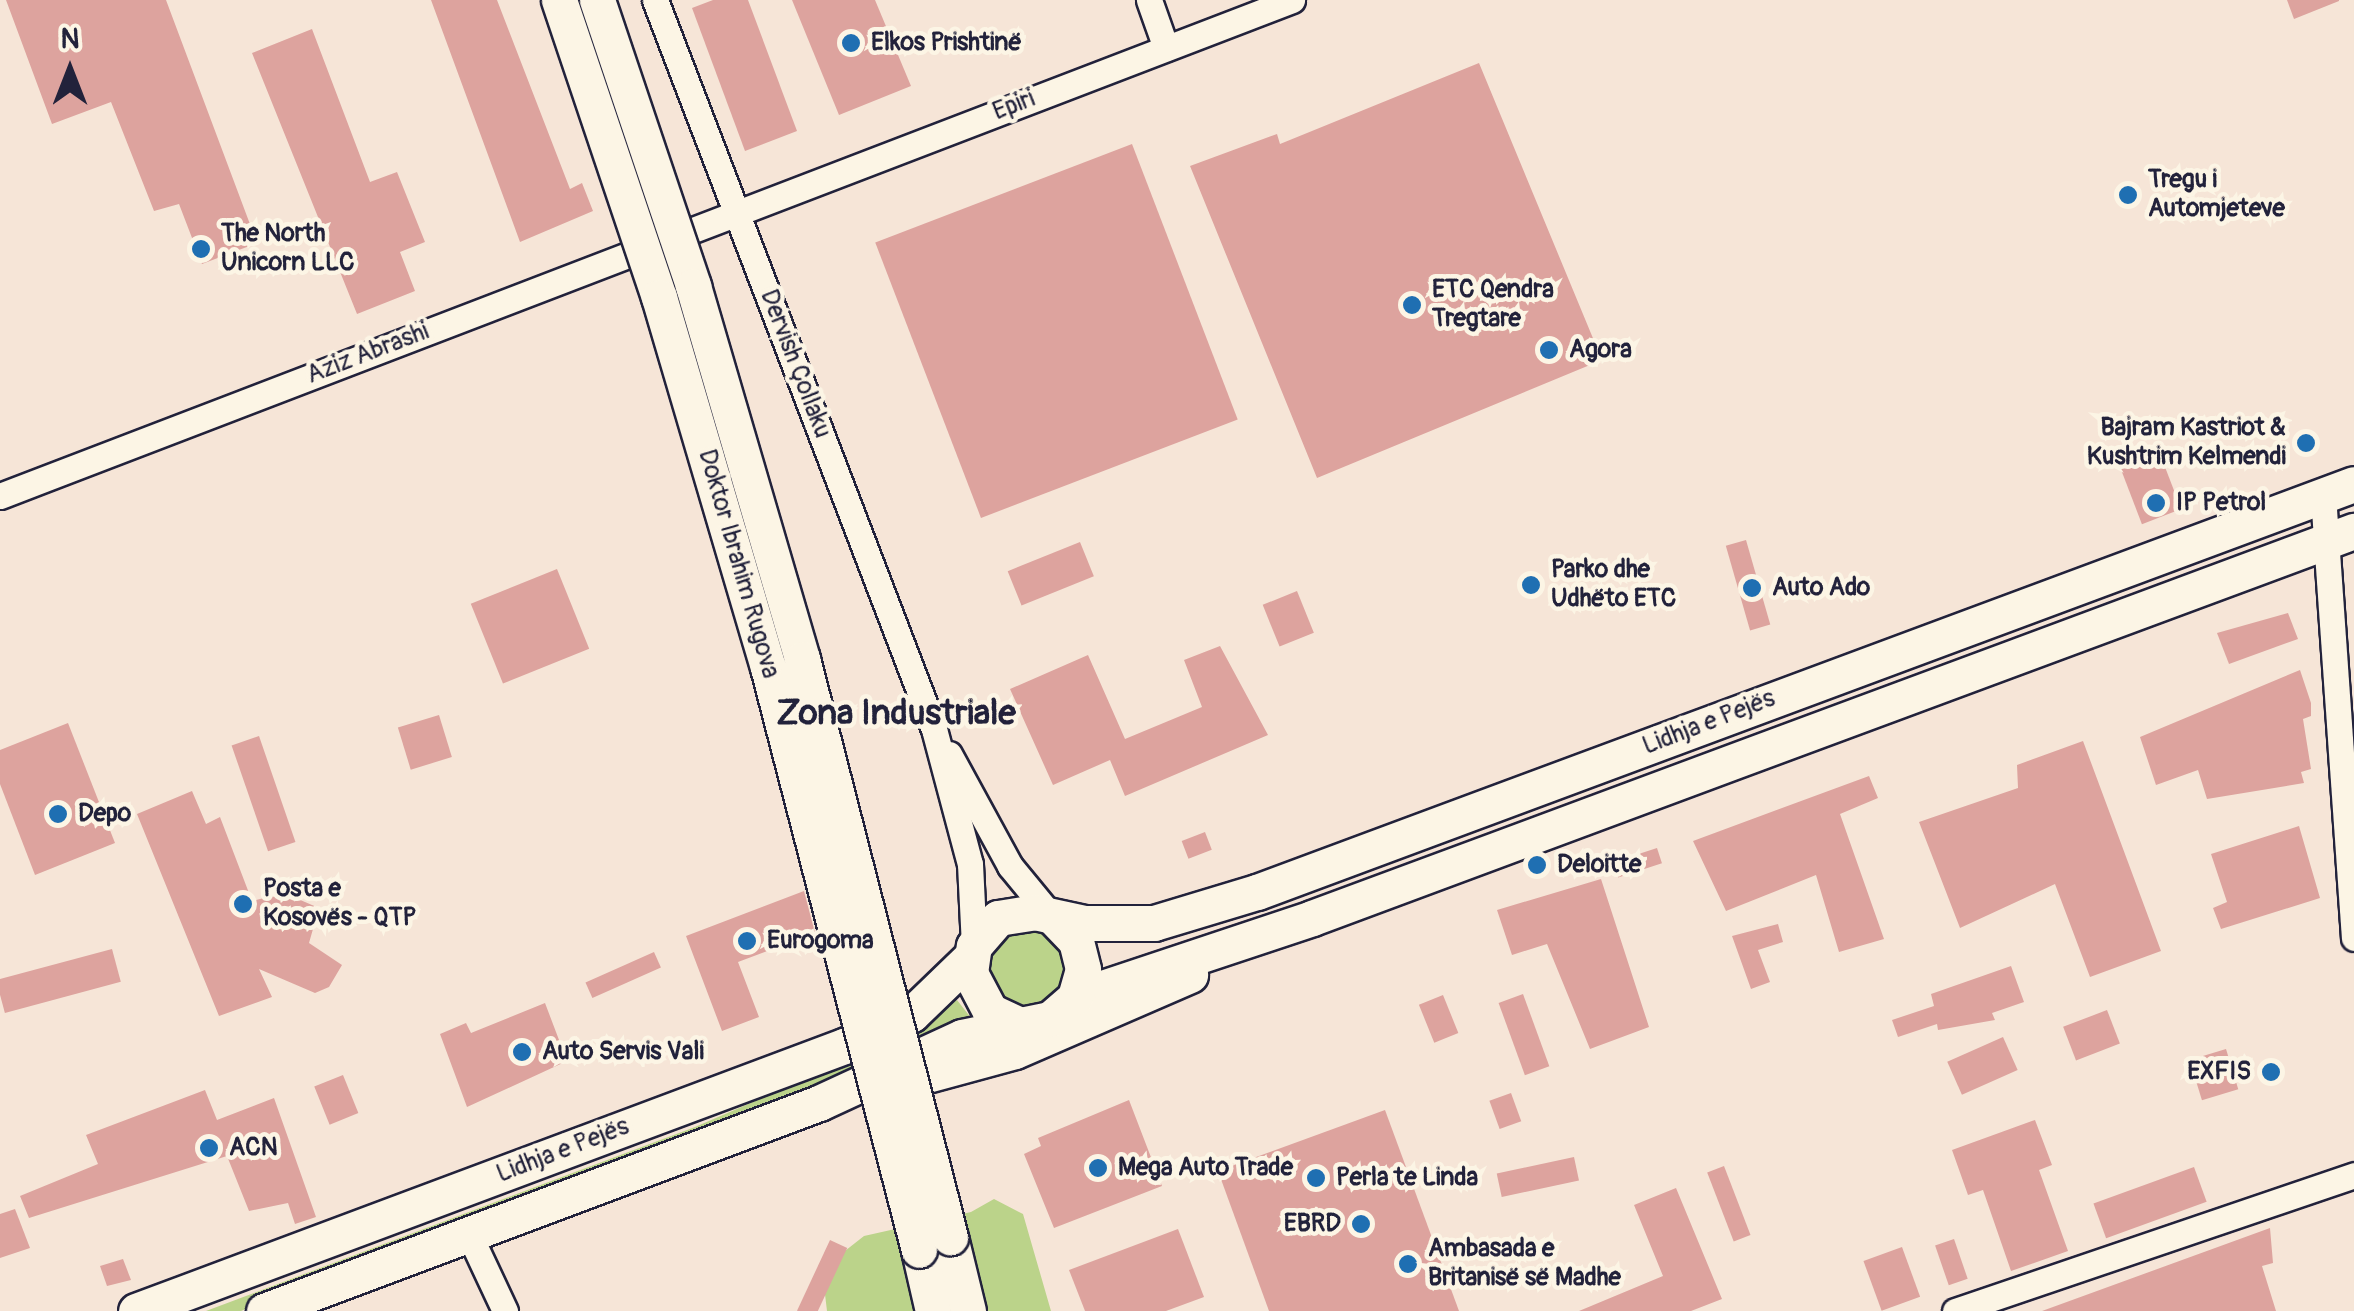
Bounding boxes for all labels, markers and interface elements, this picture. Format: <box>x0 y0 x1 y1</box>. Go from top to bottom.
north arrow <box>20 20 120 120</box>
text: N <box>61 22 79 57</box>
place label: Elkos Prishtinë <box>871 28 1022 58</box>
marker: Elkos Prishtinë <box>840 32 862 54</box>
street label: Epiri <box>989 84 1039 128</box>
place label: Tregu i Automjeteve <box>2148 166 2285 225</box>
marker: Tregu i Automjeteve <box>2117 184 2139 206</box>
place label: The North Unicorn LLC <box>221 220 354 279</box>
marker: The North Unicorn LLC <box>190 238 212 260</box>
place label: ETC Qendra Tregtare <box>1432 276 1554 335</box>
street label: Dervish Çollaku <box>753 286 837 442</box>
marker: ETC Qendra Tregtare <box>1401 294 1423 316</box>
street label: Aziz Abrashi <box>303 317 433 391</box>
place label: Agora <box>1569 335 1632 365</box>
marker: Agora <box>1538 339 1560 361</box>
place label: Bajram Kastriot & Kushtrim Kelmendi <box>2087 414 2286 473</box>
marker: Bajram Kastriot & Kushtrim Kelmendi <box>2295 432 2317 454</box>
street label: Doktor Ibrahim Rugova <box>691 446 785 682</box>
place label: IP Petrol <box>2176 488 2266 518</box>
marker: IP Petrol <box>2145 492 2167 514</box>
place label: Parko dhe Udhëto ETC <box>1551 556 1676 615</box>
place label: Auto Ado <box>1772 573 1870 603</box>
marker: Parko dhe Udhëto ETC <box>1520 574 1542 596</box>
marker: Auto Ado <box>1741 577 1763 599</box>
street label: Lidhja e Pejës <box>1639 684 1779 762</box>
district label: Zona Industriale <box>776 692 1016 734</box>
place label: Depo <box>78 799 131 829</box>
marker: Depo <box>47 803 69 825</box>
place label: Deloitte <box>1557 850 1641 880</box>
marker: Deloitte <box>1526 854 1548 876</box>
place label: Posta e Kosovës - QTP <box>263 875 416 934</box>
marker: Posta e Kosovës - QTP <box>232 893 254 915</box>
place label: Eurogoma <box>767 926 873 956</box>
marker: Eurogoma <box>736 930 758 952</box>
place label: Auto Servis Vali <box>542 1037 704 1067</box>
marker: Auto Servis Vali <box>511 1041 533 1063</box>
place label: EXFIS <box>2187 1057 2251 1087</box>
marker: EXFIS <box>2260 1061 2282 1083</box>
street label: Lidhja e Pejës <box>493 1112 633 1190</box>
place label: ACN <box>229 1133 278 1163</box>
marker: ACN <box>198 1137 220 1159</box>
place label: Mega Auto Trade <box>1118 1153 1293 1183</box>
marker: Mega Auto Trade <box>1087 1157 1109 1179</box>
place label: Perla te Linda <box>1336 1163 1478 1193</box>
marker: Perla te Linda <box>1305 1167 1327 1189</box>
place label: EBRD <box>1284 1209 1341 1239</box>
marker: EBRD <box>1350 1213 1372 1235</box>
place label: Ambasada e Britanisë së Madhe <box>1428 1235 1621 1294</box>
marker: Ambasada e Britanisë së Madhe <box>1397 1253 1419 1275</box>

